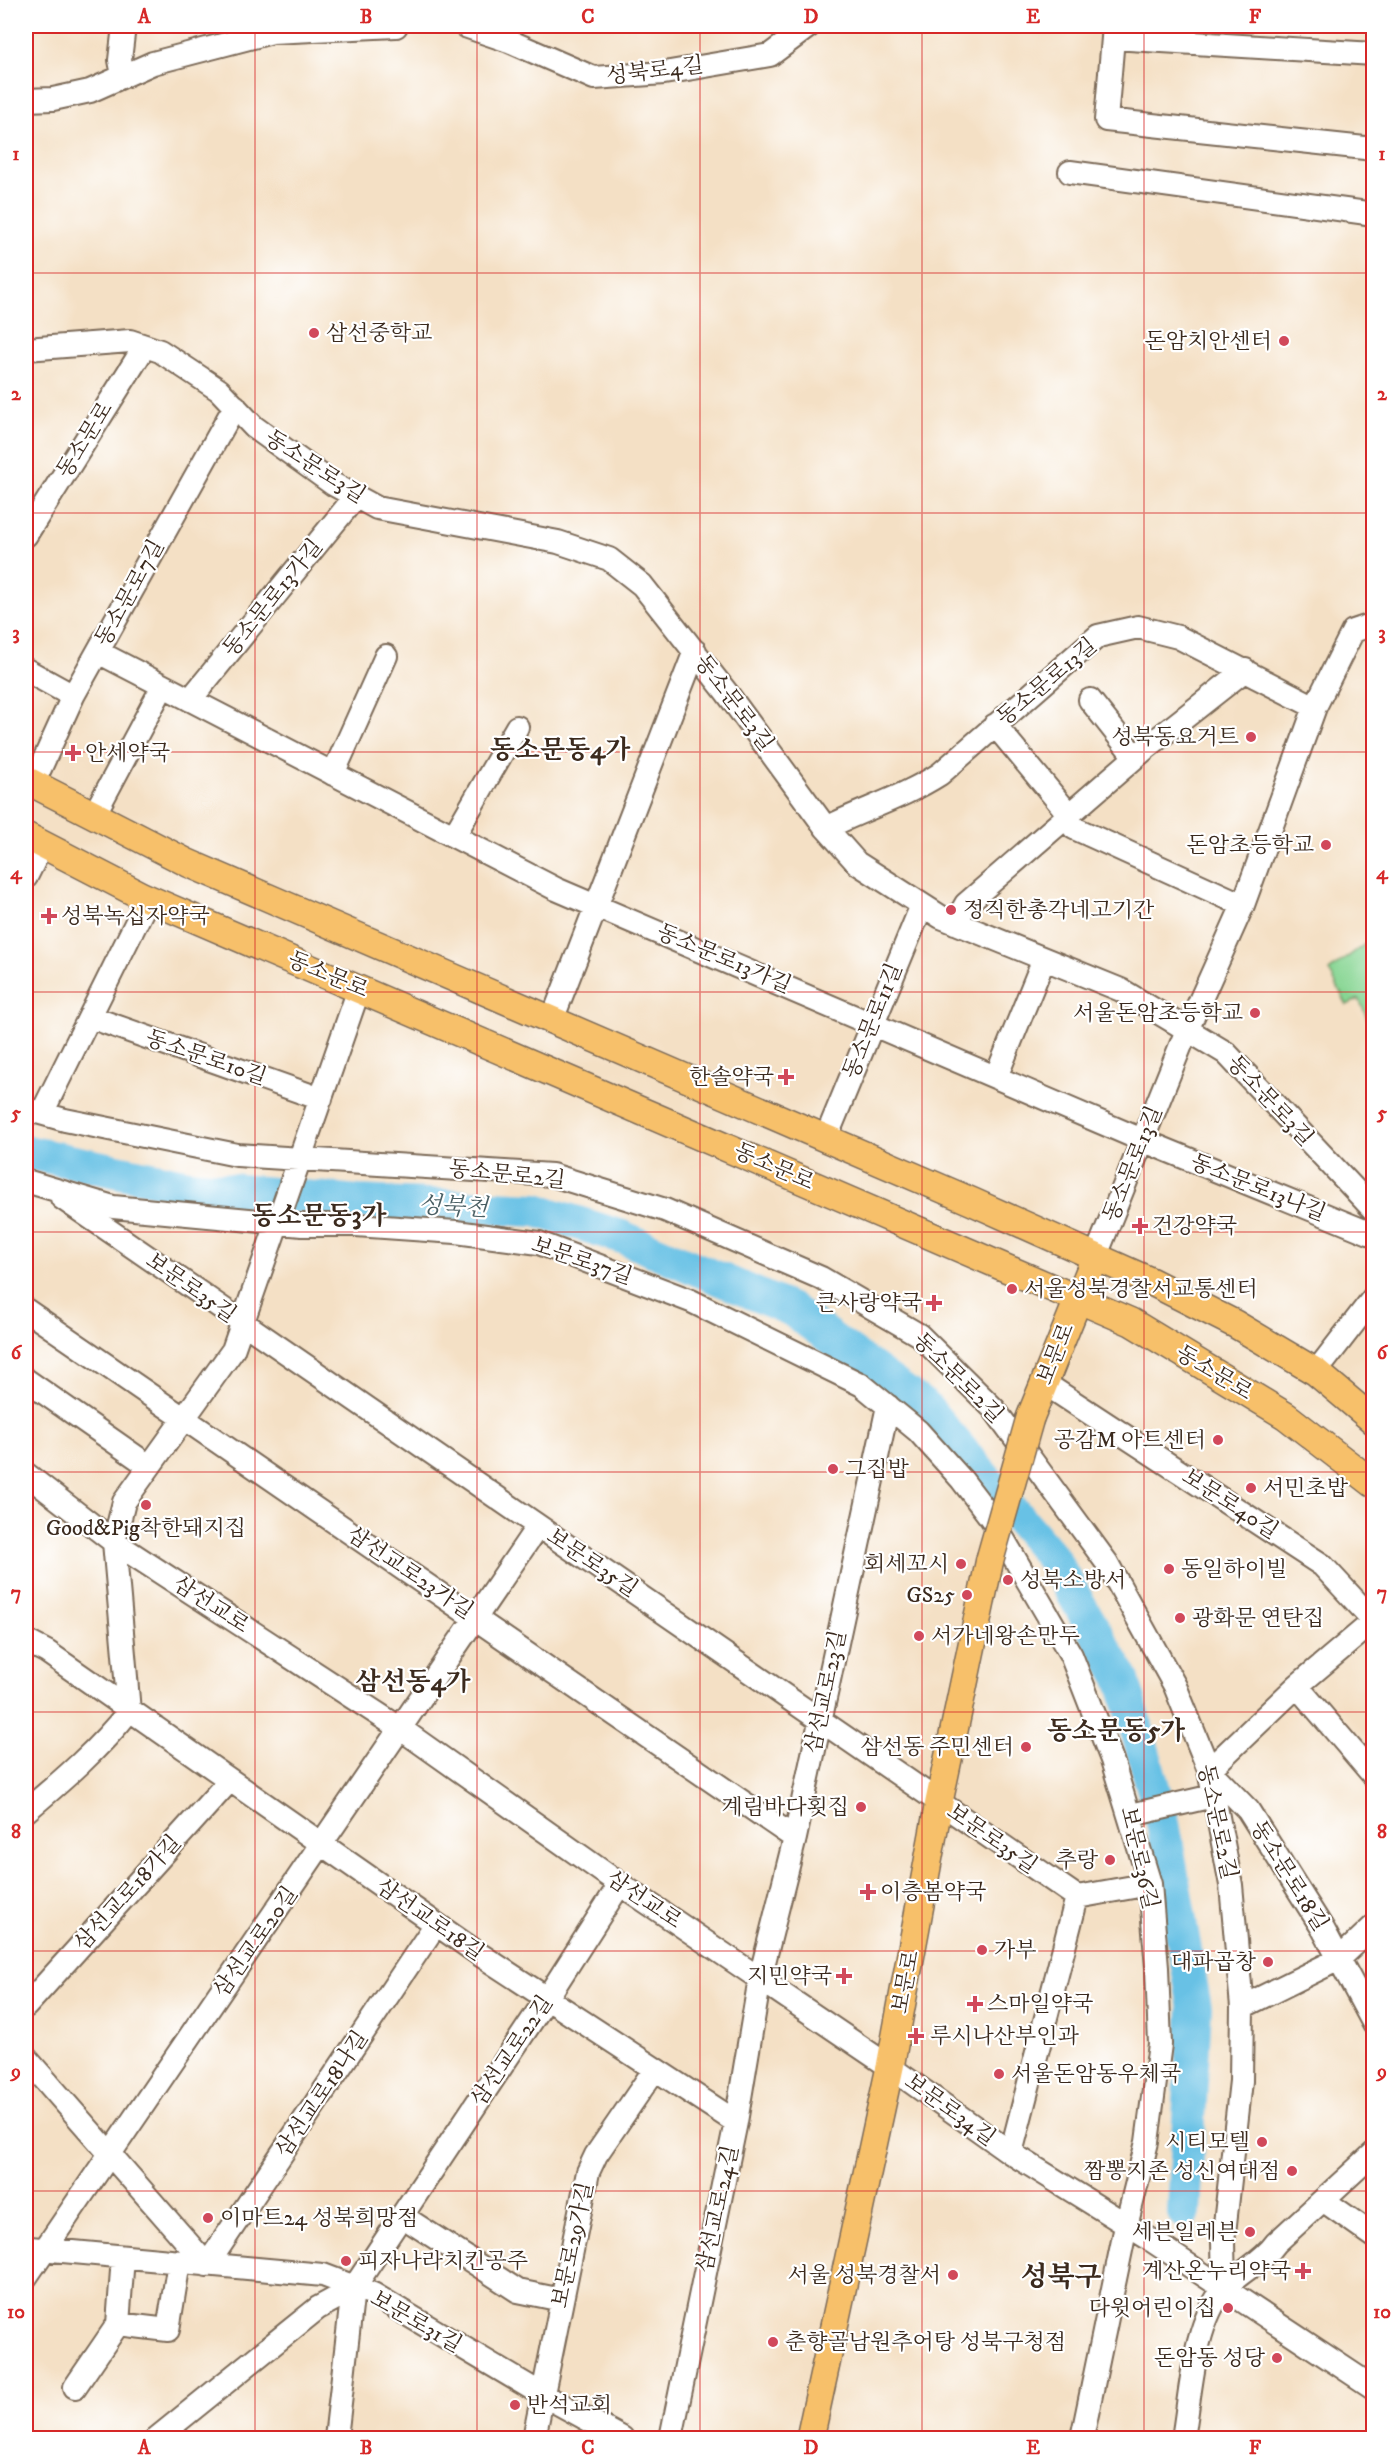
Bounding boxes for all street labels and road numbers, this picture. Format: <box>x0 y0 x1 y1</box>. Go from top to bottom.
street label: 성북로4길 <box>605 52 705 90</box>
street label: 동소문로 <box>51 397 119 483</box>
street label: 동소문로3길 <box>260 425 370 509</box>
street label: 동소문로13가길 <box>217 534 329 662</box>
street label: 동소문로7길 <box>90 535 170 651</box>
street label: 동소문로13길 <box>991 632 1103 732</box>
street label: 동소문로3길 <box>689 649 779 757</box>
street label: 동소문로13가길 <box>653 918 795 1000</box>
street label: 동소문로 <box>284 946 372 1004</box>
street label: 동소문로11길 <box>838 959 908 1083</box>
street label: 동소문로10길 <box>142 1025 270 1091</box>
street label: 동소문로3길 <box>1221 1050 1319 1152</box>
street label: 동소문로13길 <box>1098 1102 1168 1226</box>
street label: 동소문로 <box>730 1137 818 1197</box>
street label: 동소문로13나길 <box>1186 1149 1330 1227</box>
street label: 동소문로2길 <box>447 1155 567 1195</box>
street label: 보문로37길 <box>528 1231 636 1291</box>
street label: 보문로35길 <box>141 1247 241 1329</box>
street label: 보문로 <box>1032 1319 1080 1389</box>
street label: 동소문로2길 <box>907 1327 1009 1429</box>
street label: 동소문로 <box>1171 1340 1257 1406</box>
street label: 보문로40길 <box>1177 1463 1283 1545</box>
street label: 삼선교로23가길 <box>342 1521 478 1625</box>
street label: 보문로35길 <box>541 1523 643 1603</box>
street label: 삼선교로 <box>168 1571 254 1639</box>
street label: 삼선교로23길 <box>800 1628 852 1756</box>
street label: 동소문로2길 <box>1192 1762 1242 1882</box>
street label: 보문로35길 <box>942 1798 1042 1880</box>
street label: 보문로36길 <box>1114 1804 1164 1912</box>
street label: 동소문로18길 <box>1244 1816 1334 1936</box>
street label: 삼선교로18가길 <box>69 1829 187 1957</box>
street label: 삼선교로 <box>601 1865 687 1935</box>
street label: 삼선교로18길 <box>371 1873 489 1967</box>
street label: 삼선교로20길 <box>208 1881 304 2003</box>
street label: 보문로 <box>887 1948 925 2016</box>
street label: 삼선교로22길 <box>465 1990 559 2112</box>
street label: 삼선교로18나길 <box>270 2026 374 2162</box>
street label: 보문로34길 <box>899 2068 1001 2152</box>
street label: 삼선교로24길 <box>691 2143 745 2275</box>
street label: 보문로29가길 <box>546 2180 600 2310</box>
street label: 보문로31길 <box>365 2285 467 2359</box>

